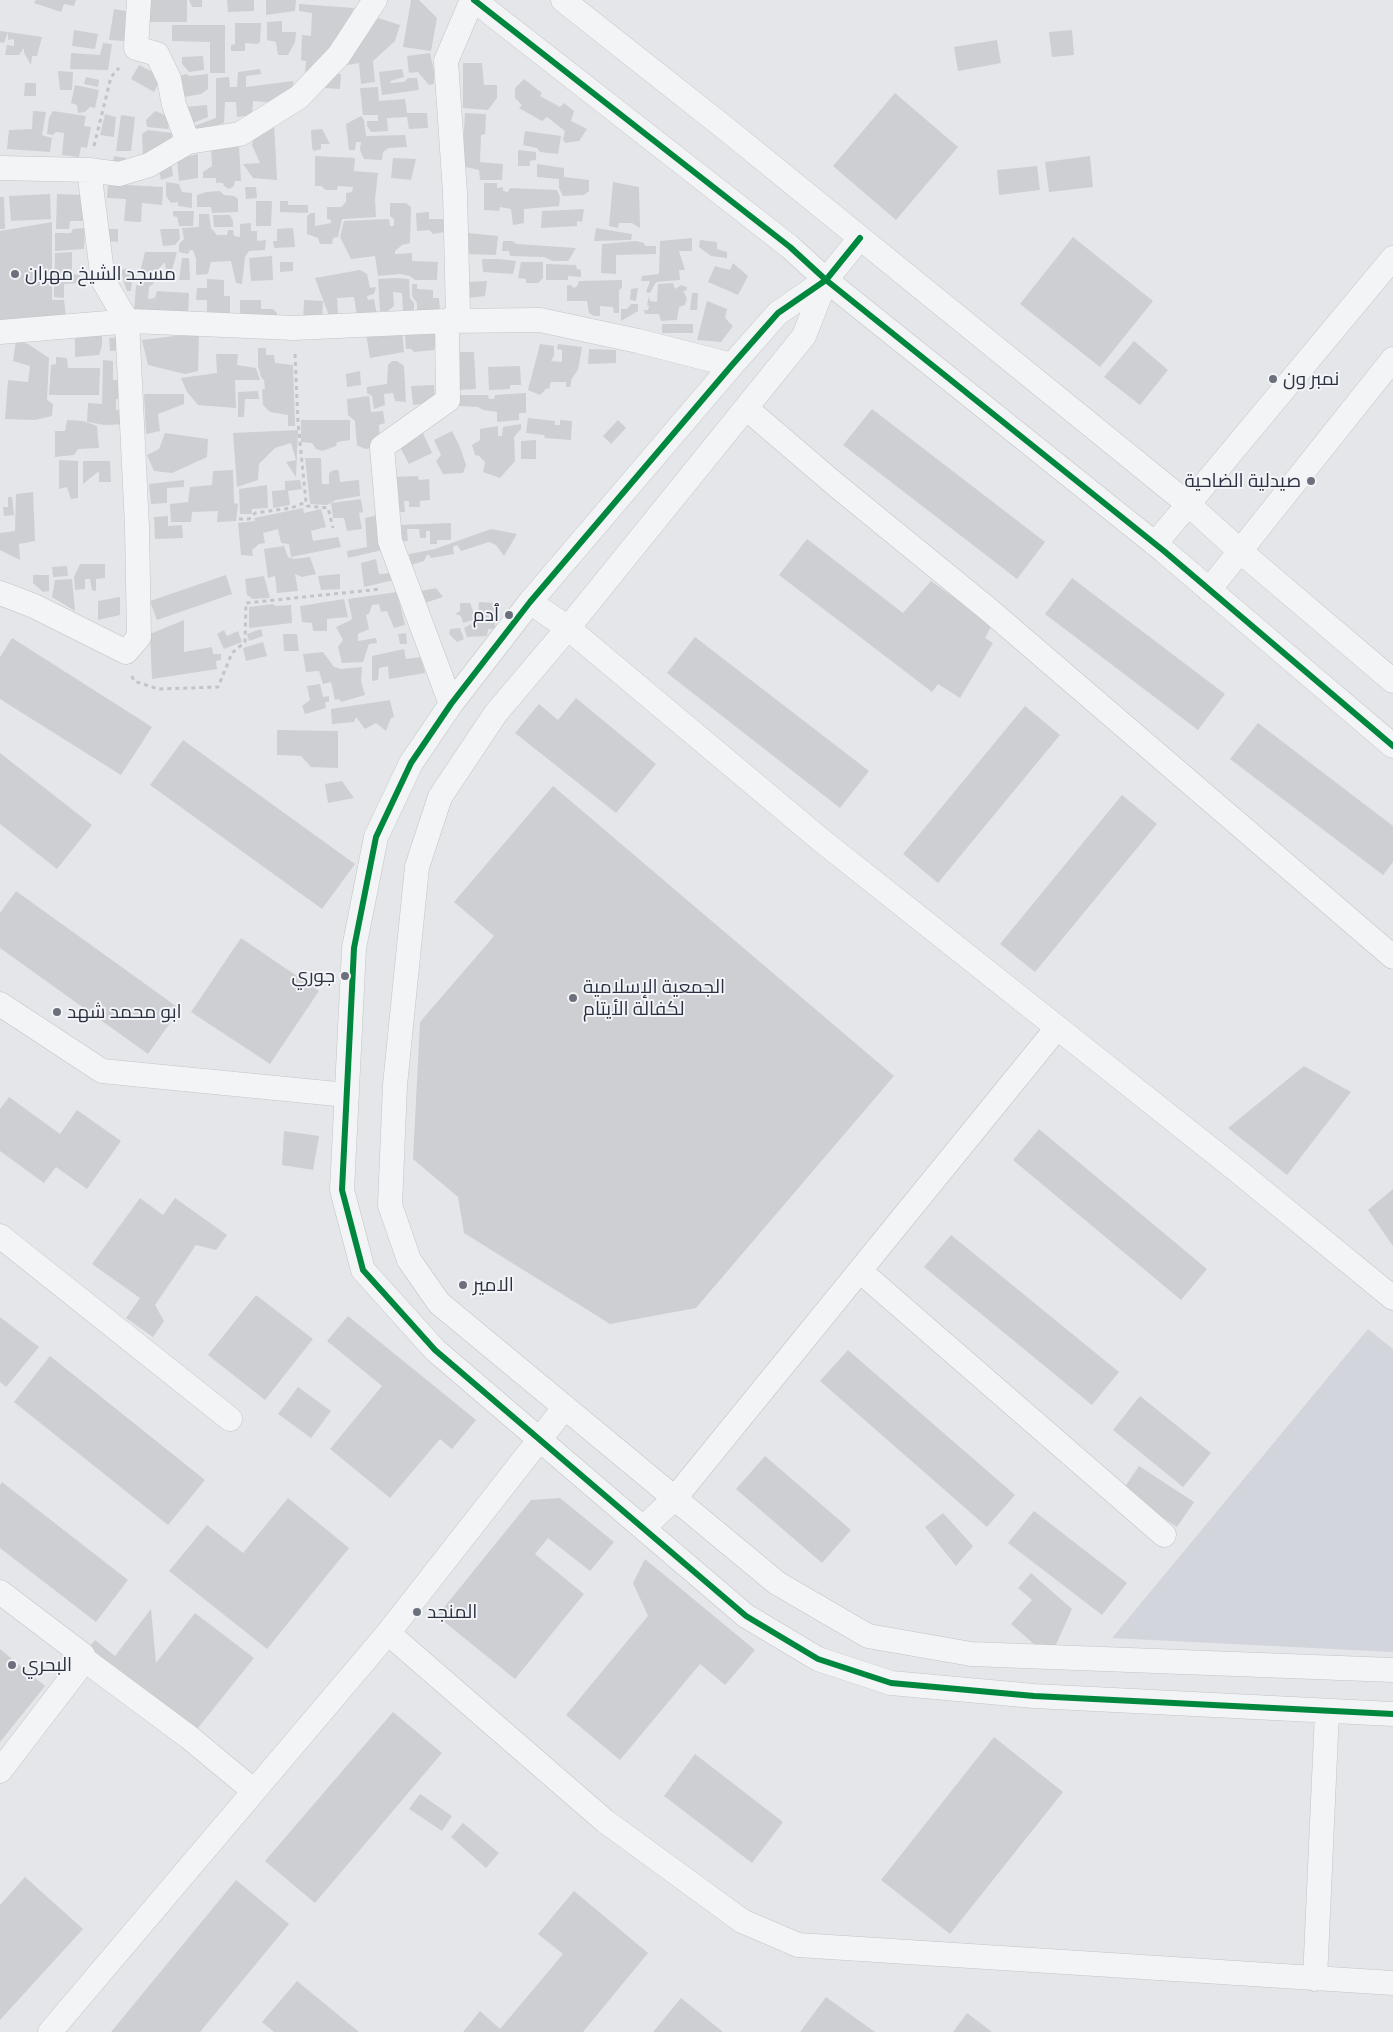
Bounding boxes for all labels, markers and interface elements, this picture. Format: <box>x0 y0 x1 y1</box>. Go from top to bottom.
place label: مسجد الشيخ مهران <box>25 263 176 285</box>
marker: مسجد الشيخ مهران <box>9 268 21 280</box>
place label: نمبر ون <box>1283 368 1339 390</box>
marker: نمبر ون <box>1267 373 1279 385</box>
place label: صيدلية الضاحية <box>1184 470 1301 492</box>
marker: صيدلية الضاحية <box>1305 475 1317 487</box>
place label: ٱدم <box>473 604 499 626</box>
marker: ٱدم <box>503 609 515 621</box>
place label: جوري <box>291 965 335 987</box>
marker: جوري <box>339 970 351 982</box>
place label: الجمعية الإسلامية لكفالة الأيتام <box>583 976 725 1020</box>
marker: الجمعية الإسلامية لكفالة الأيتام <box>567 992 579 1004</box>
place label: ابو محمد شهد <box>67 1001 182 1023</box>
marker: ابو محمد شهد <box>51 1006 63 1018</box>
place label: الامير <box>473 1274 514 1296</box>
marker: الامير <box>457 1279 469 1291</box>
place label: المنجد <box>427 1601 477 1623</box>
marker: المنجد <box>411 1606 423 1618</box>
place label: البحري <box>22 1654 72 1676</box>
marker: البحري <box>6 1659 18 1671</box>

